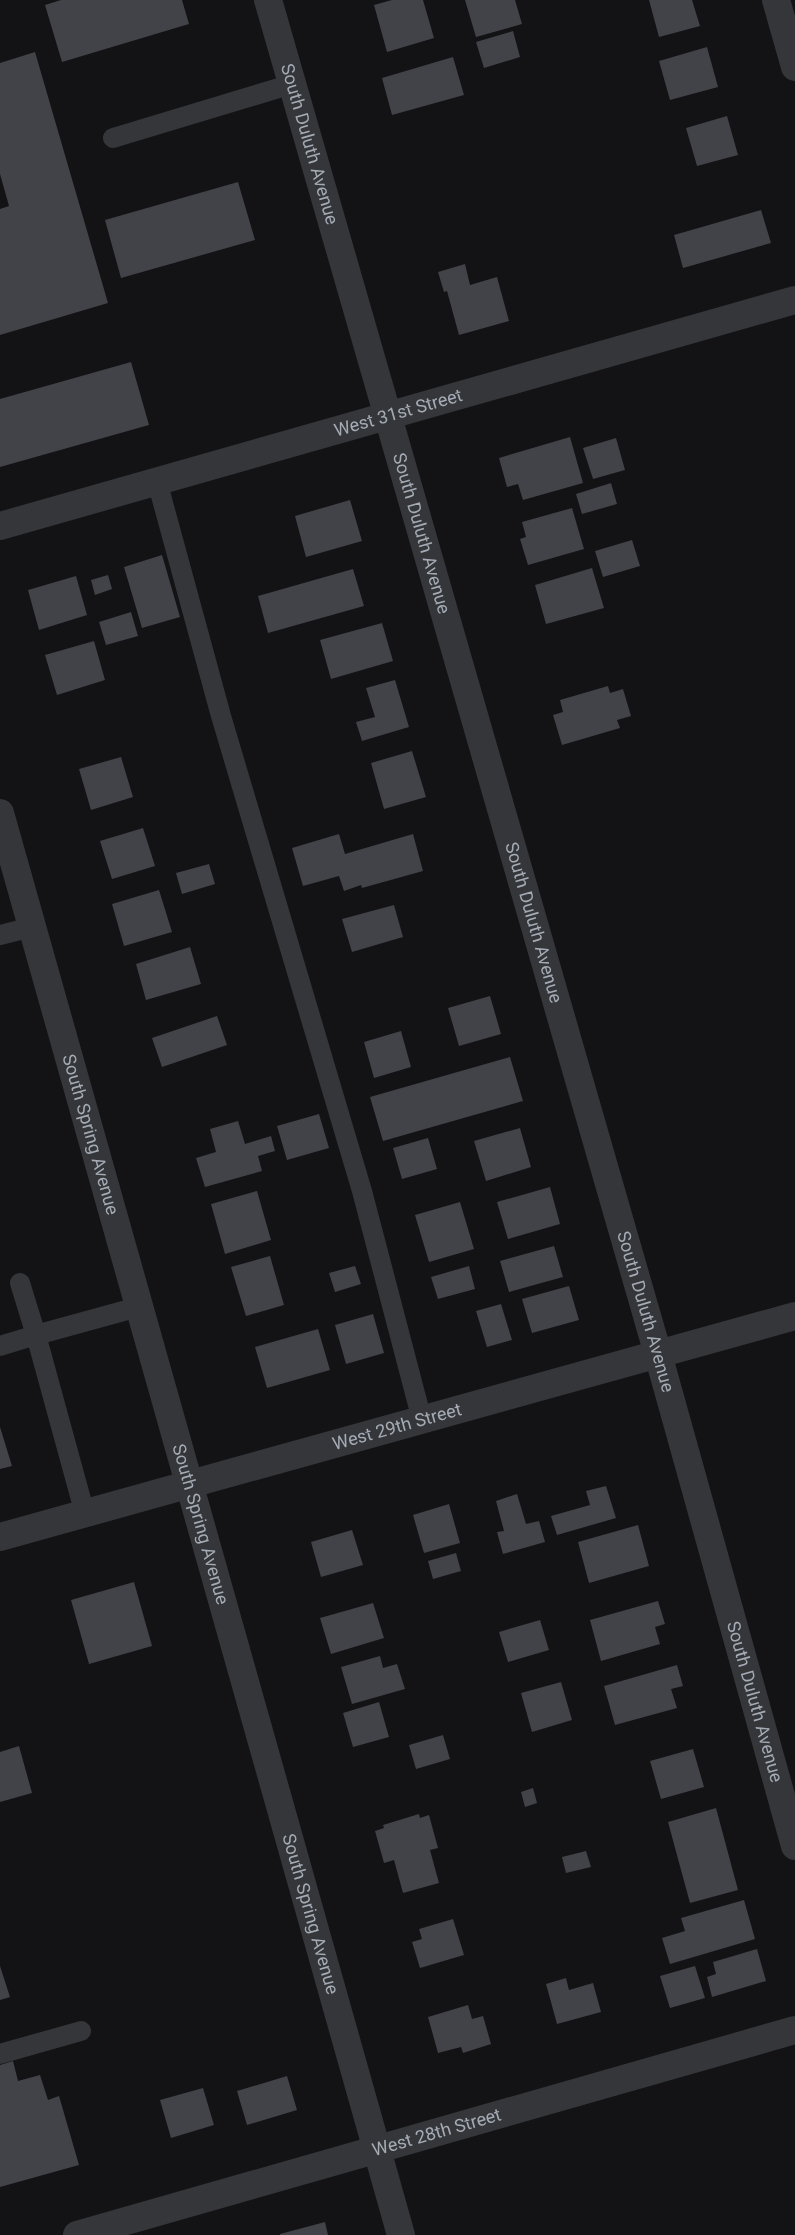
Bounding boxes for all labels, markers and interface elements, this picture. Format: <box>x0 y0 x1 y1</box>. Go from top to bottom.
street label: South Duluth Avenue <box>277 61 343 227</box>
street label: West 31st Street <box>332 384 465 441</box>
street label: South Duluth Avenue <box>389 450 455 616</box>
street label: South Duluth Avenue <box>501 839 567 1005</box>
street label: South Spring Avenue <box>59 1052 124 1217</box>
street label: South Duluth Avenue <box>613 1229 679 1394</box>
street label: West 29th Street <box>330 1398 464 1454</box>
street label: South Spring Avenue <box>168 1441 234 1607</box>
street label: South Duluth Avenue <box>723 1619 788 1785</box>
street label: South Spring Avenue <box>278 1831 344 1997</box>
street label: West 28th Street <box>370 2103 503 2160</box>

